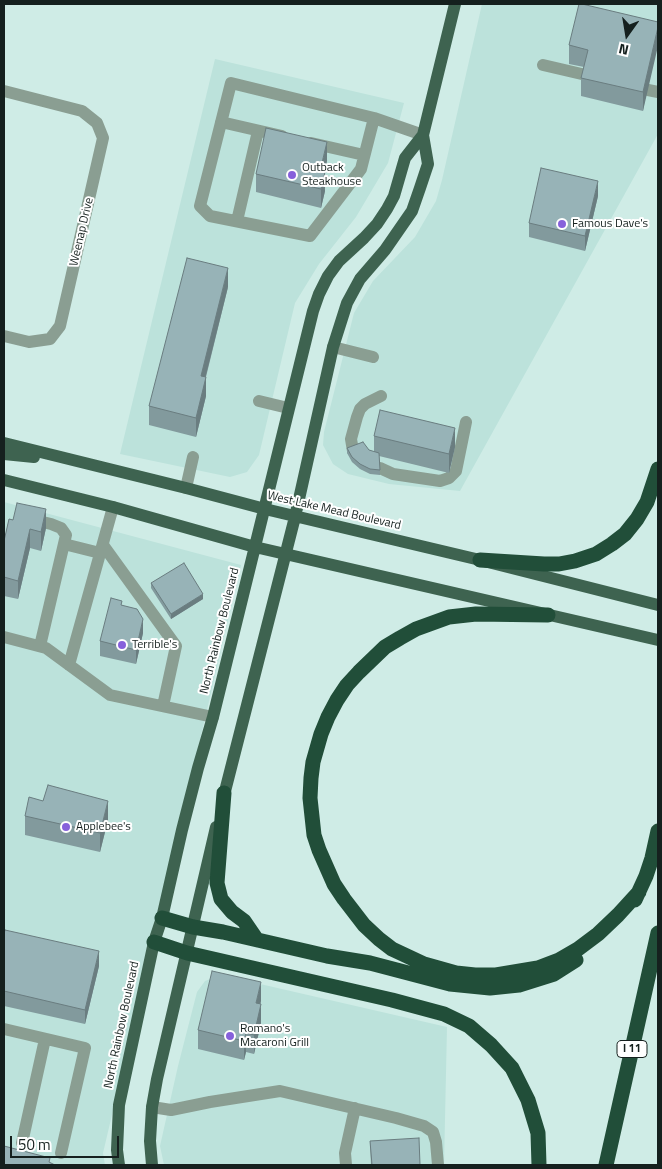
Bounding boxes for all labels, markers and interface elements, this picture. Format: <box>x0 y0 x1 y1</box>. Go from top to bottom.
north arrow <box>602 10 652 60</box>
text: N <box>616 39 631 61</box>
place label: Outback Steakhouse <box>302 161 361 189</box>
marker: Outback Steakhouse <box>286 169 298 181</box>
street label: Weenap Drive <box>67 196 97 268</box>
place label: Famous Dave's <box>572 217 648 231</box>
marker: Famous Dave's <box>556 218 568 230</box>
street label: West Lake Mead Boulevard <box>266 489 402 533</box>
street label: North Rainbow Boulevard <box>197 566 243 696</box>
place label: Terrible's <box>132 638 177 652</box>
marker: Terrible's <box>116 639 128 651</box>
place label: Applebee's <box>76 820 131 834</box>
marker: Applebee's <box>60 821 72 833</box>
street label: North Rainbow Boulevard <box>101 960 143 1090</box>
place label: Romano's Macaroni Grill <box>240 1022 309 1050</box>
marker: Romano's Macaroni Grill <box>224 1030 236 1042</box>
road number: I 11 <box>617 1040 647 1058</box>
scale bar <box>12 1126 121 1158</box>
text: 50 m <box>18 1133 51 1156</box>

